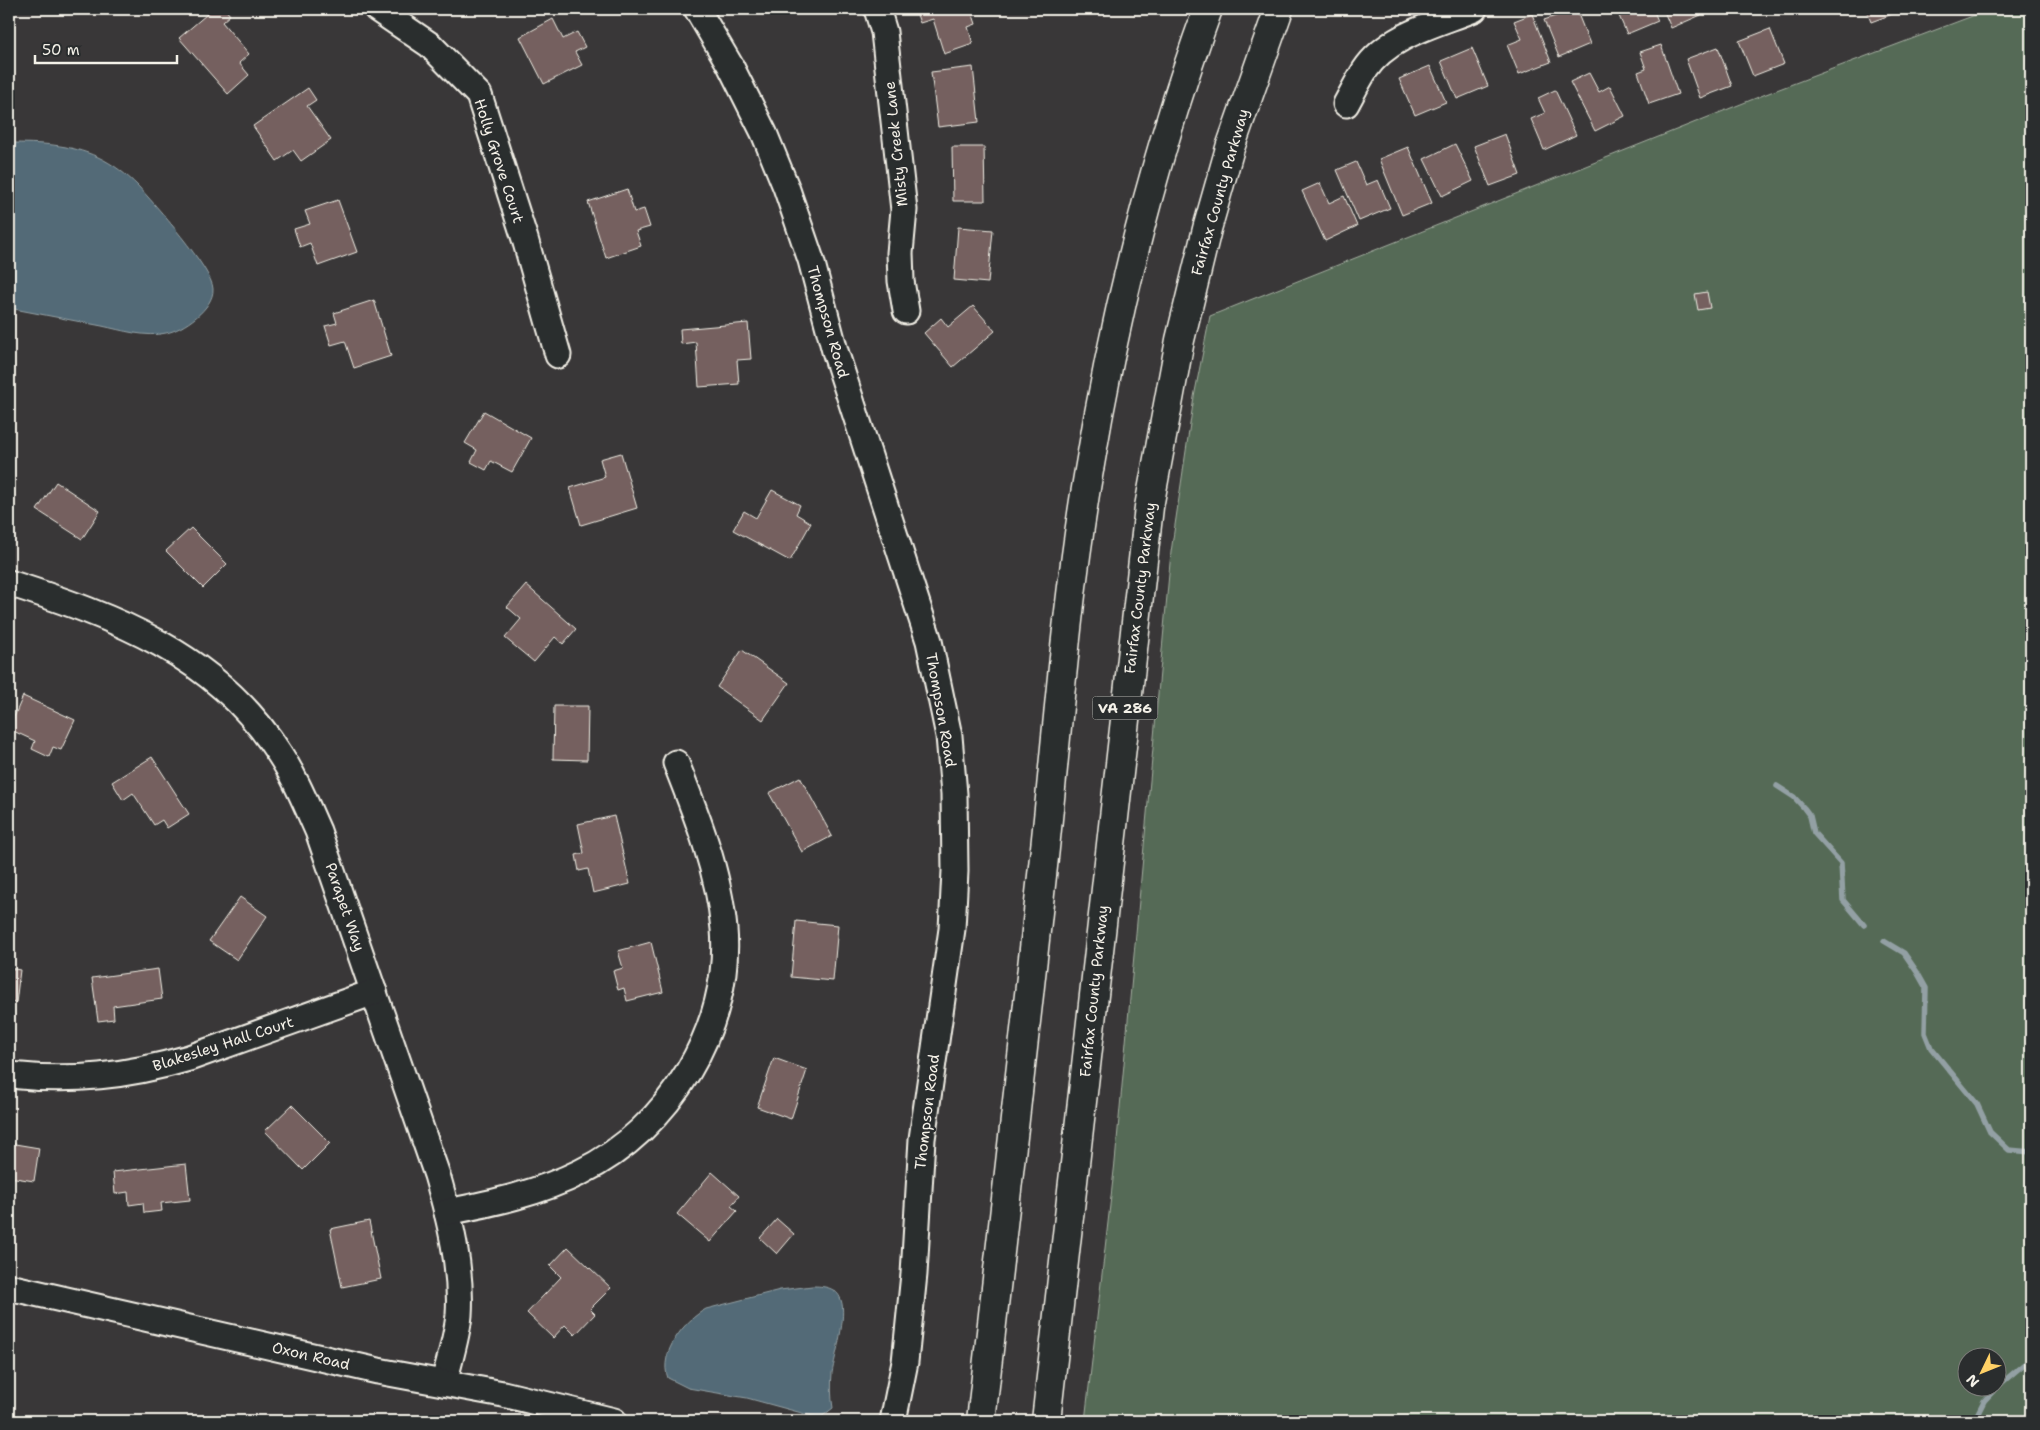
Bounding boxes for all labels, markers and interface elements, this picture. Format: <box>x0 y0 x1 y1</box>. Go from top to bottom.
scale bar <box>35 32 178 64</box>
text: 50 m <box>42 40 80 60</box>
street label: Misty Creek Lane <box>879 80 913 208</box>
street label: Holly Grove Court <box>469 96 529 226</box>
street label: Fairfax County Parkway <box>1187 106 1253 278</box>
street label: Thompson Road <box>802 263 854 381</box>
street label: Fairfax County Parkway <box>1120 501 1160 675</box>
street label: Thompson Road <box>921 651 961 769</box>
road number: VA 286 <box>1092 696 1158 720</box>
street label: Parapet Way <box>320 860 370 954</box>
street label: Fairfax County Parkway <box>1075 904 1113 1078</box>
street label: Blakesley Hall Court <box>150 1012 296 1076</box>
street label: Thompson Road <box>910 1053 944 1171</box>
street label: Oxon Road <box>270 1337 352 1375</box>
north arrow <box>1958 1348 2008 1398</box>
text: N <box>1962 1371 1983 1391</box>

